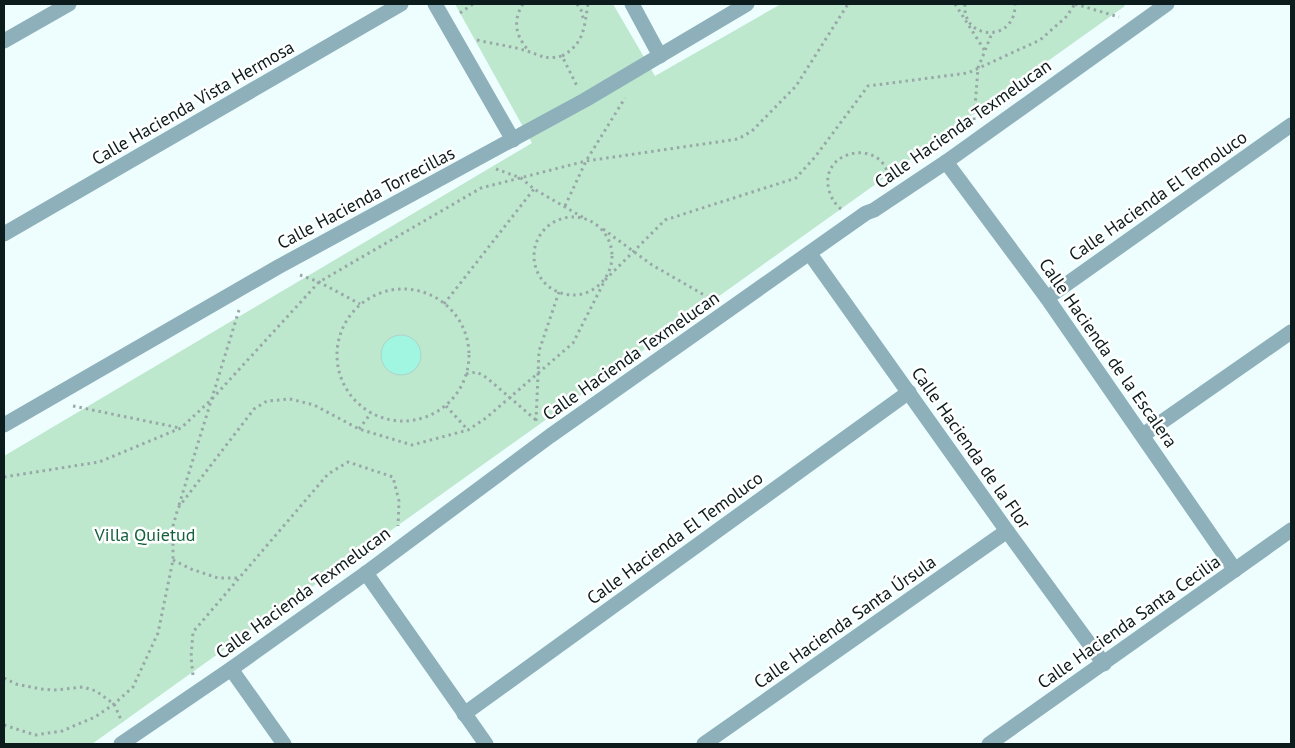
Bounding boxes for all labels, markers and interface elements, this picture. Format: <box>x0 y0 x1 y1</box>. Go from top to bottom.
street label: Calle Hacienda Vista Hermosa <box>87 35 298 170</box>
street label: Calle Hacienda Texmelucan <box>870 54 1056 193</box>
street label: Calle Hacienda El Temoluco <box>1064 125 1251 266</box>
street label: Calle Hacienda Torrecillas <box>273 141 458 254</box>
street label: Calle Hacienda de la Escalera <box>1034 254 1183 452</box>
street label: Calle Hacienda Texmelucan <box>538 286 724 425</box>
street label: Calle Hacienda de la Flor <box>907 362 1036 533</box>
street label: Calle Hacienda El Temoluco <box>582 466 767 609</box>
street label: Calle Hacienda Texmelucan <box>211 521 395 664</box>
park label: Villa Quietud <box>94 523 195 546</box>
street label: Calle Hacienda Santa Úrsula <box>749 550 940 693</box>
street label: Calle Hacienda Santa Cecilia <box>1033 550 1225 694</box>

